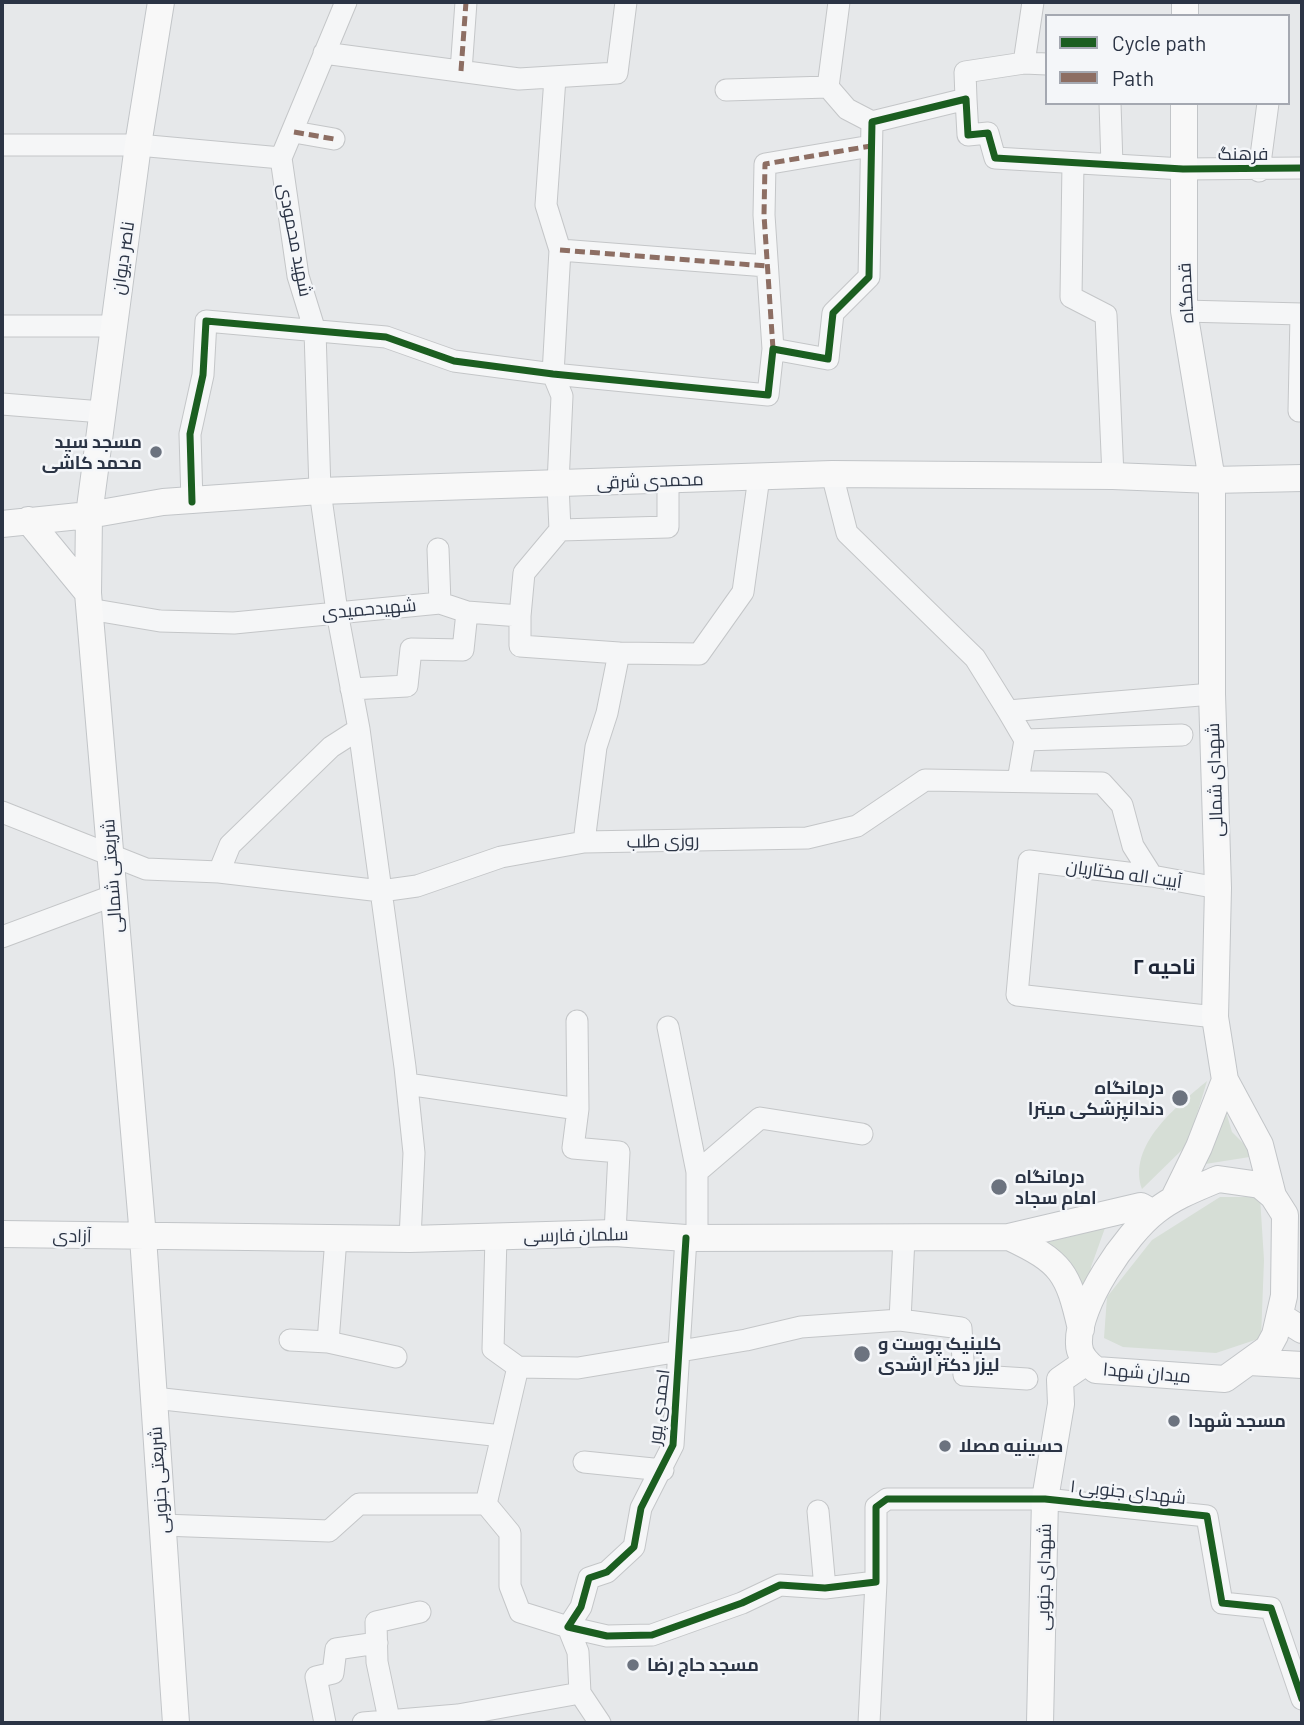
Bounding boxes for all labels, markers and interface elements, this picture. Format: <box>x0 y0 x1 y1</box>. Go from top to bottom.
legend <box>1045 14 1290 105</box>
text: Cycle path <box>1112 30 1206 55</box>
text: Path <box>1112 65 1154 90</box>
street label: فرهنگ <box>1218 143 1268 165</box>
street label: شهید محمودی <box>273 181 317 299</box>
street label: ناصر دیوان <box>107 220 139 296</box>
street label: قدمگاه <box>1174 262 1198 324</box>
place label: مسجد سید محمد کاشی <box>42 431 142 474</box>
marker: مسجد سید محمد کاشی <box>148 444 164 460</box>
street label: محمدی شرقی <box>596 468 704 494</box>
street label: شهیدحمیدی <box>321 594 417 624</box>
street label: شهدای شمالی <box>1202 723 1228 837</box>
street label: شریعتی شمالی <box>97 818 127 934</box>
street label: روزی طلب <box>627 830 699 852</box>
street label: آییت اله مختاریان <box>1065 855 1183 893</box>
district label: ناحیه ۲ <box>1132 954 1196 980</box>
place label: درمانگاه دندانپزشکی میترا <box>1028 1077 1164 1120</box>
marker: درمانگاه دندانپزشکی میترا <box>1170 1088 1190 1108</box>
place label: درمانگاه امام سجاد <box>1015 1166 1097 1208</box>
marker: درمانگاه امام سجاد <box>989 1177 1009 1197</box>
street label: سلمان فارسی <box>523 1223 629 1247</box>
street label: آزادی <box>52 1225 92 1247</box>
place label: کلینیک پوست و لیزر دکتر ارشدی <box>878 1333 1001 1376</box>
marker: کلینیک پوست و لیزر دکتر ارشدی <box>852 1344 872 1364</box>
street label: میدان شهدا <box>1102 1358 1192 1388</box>
street label: احمدی پور <box>644 1368 674 1446</box>
place label: مسجد شهدا <box>1188 1410 1286 1432</box>
marker: مسجد شهدا <box>1166 1413 1182 1429</box>
street label: شریعتی جنوبی <box>144 1426 174 1534</box>
place label: حسینیه مصلا <box>959 1435 1063 1457</box>
marker: حسینیه مصلا <box>937 1438 953 1454</box>
street label: ۱ شهدای جنوبی <box>1069 1475 1187 1509</box>
street label: شهدای جنوبی <box>1032 1523 1056 1631</box>
place label: مسجد حاج رضا <box>647 1654 759 1676</box>
marker: مسجد حاج رضا <box>625 1657 641 1673</box>

